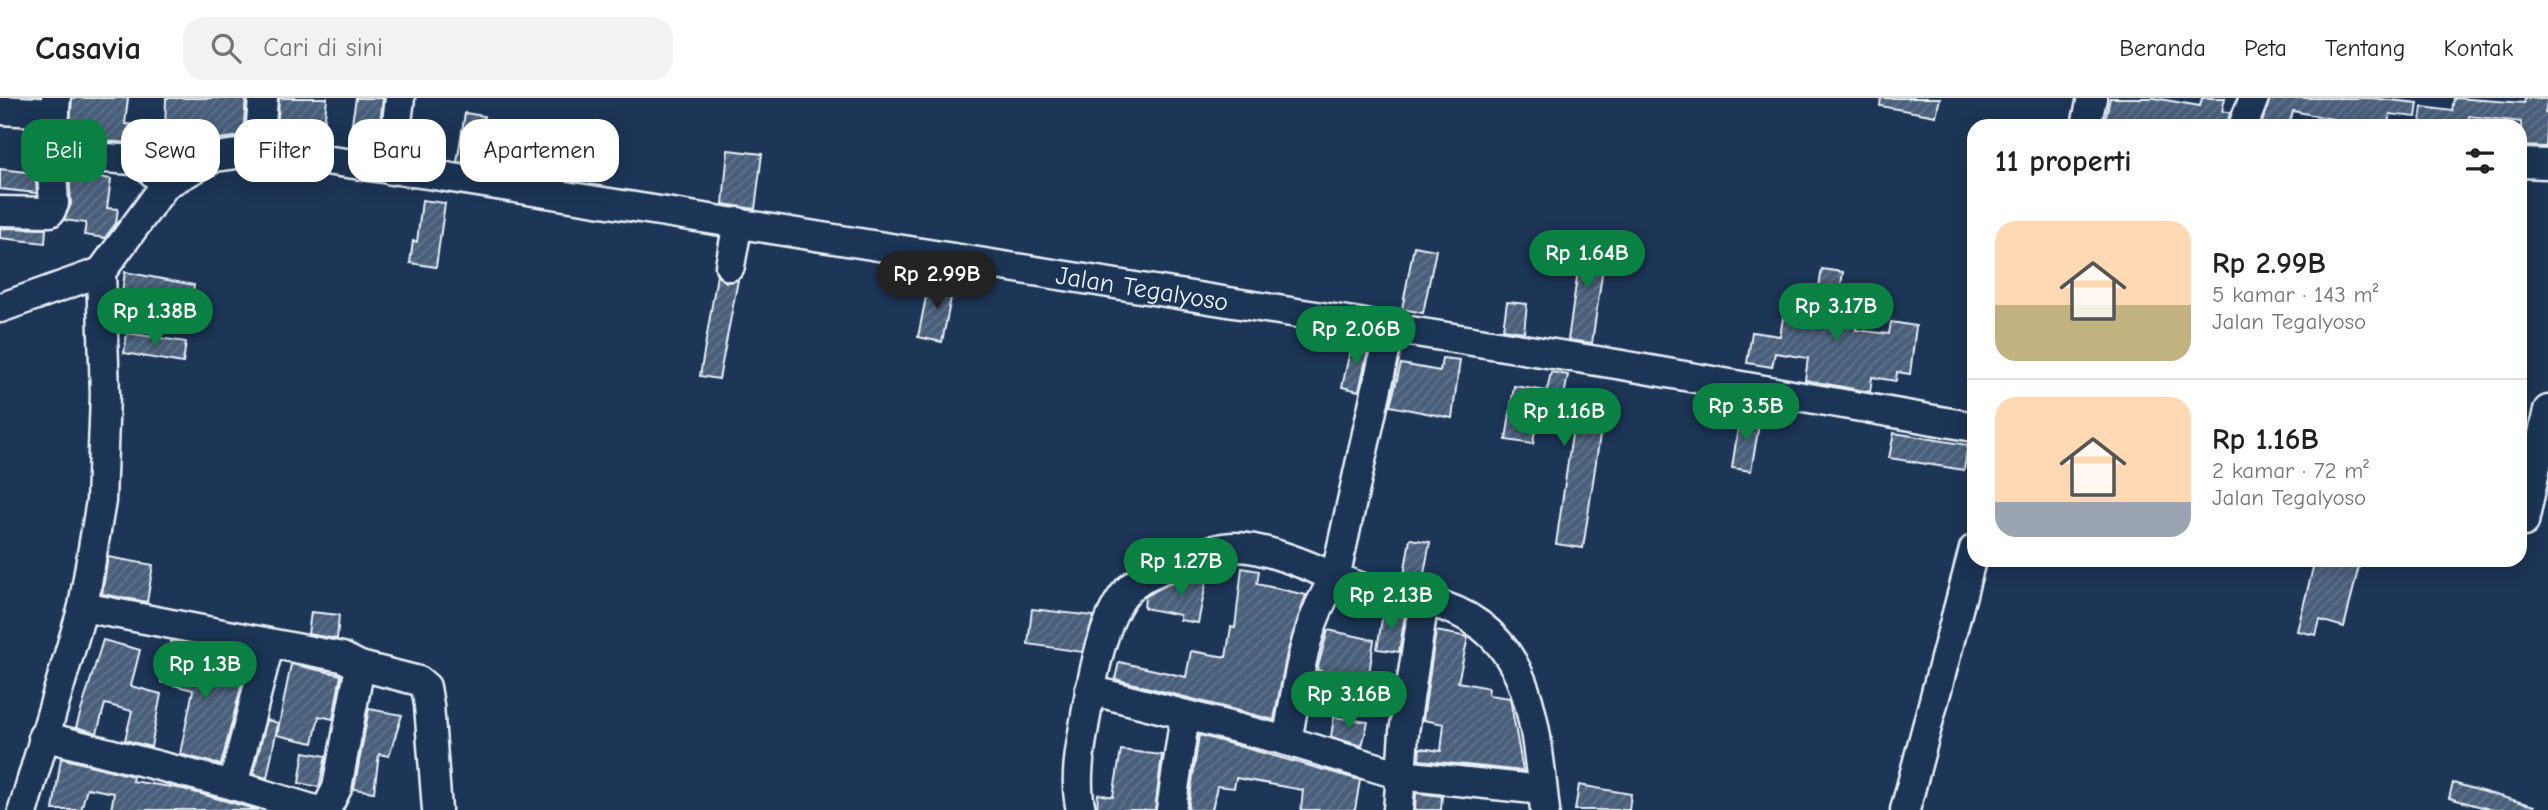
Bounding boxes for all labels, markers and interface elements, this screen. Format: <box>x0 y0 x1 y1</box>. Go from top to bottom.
search box <box>183 17 673 80</box>
text: Casavia <box>35 29 141 67</box>
icon: search <box>207 29 245 67</box>
text: Cari di sini <box>263 33 383 63</box>
text: Beranda <box>2119 34 2206 62</box>
text: Peta <box>2244 34 2287 62</box>
text: Tentang <box>2325 34 2405 62</box>
text: Kontak <box>2443 34 2513 62</box>
chip: Beli <box>21 119 107 182</box>
chip: Sewa <box>121 119 220 182</box>
chip: Filter <box>234 119 334 182</box>
chip: Baru <box>348 119 446 182</box>
chip: Apartemen <box>460 119 619 182</box>
icon: filters <box>2461 142 2499 180</box>
text: 11 properti <box>1995 144 2132 179</box>
pin: Rp 1.64B <box>1515 230 1659 290</box>
text: Rp 1.64B <box>1545 239 1629 266</box>
text: Rp 2.99B <box>2212 246 2326 281</box>
icon: home <box>2051 249 2135 333</box>
pin: Rp 2.99B <box>865 252 1009 311</box>
text: Rp 2.99B <box>893 260 981 287</box>
street label: Jalan Tegalyoso <box>1054 261 1231 318</box>
text: 5 kamar · 143 m² <box>2212 281 2378 308</box>
pin: Rp 3.17B <box>1764 284 1908 343</box>
pin: Rp 1.38B <box>83 288 227 348</box>
text: Rp 3.17B <box>1795 292 1877 319</box>
text: Rp 1.38B <box>113 297 197 324</box>
pin: Rp 2.06B <box>1284 306 1428 366</box>
text: Jalan Tegalyoso <box>2212 308 2366 335</box>
text: Rp 2.06B <box>1312 315 1400 342</box>
pin: Rp 3.5B <box>1681 384 1811 443</box>
pin: Rp 1.16B <box>1492 388 1636 448</box>
text: Rp 3.5B <box>1708 392 1784 419</box>
text: Rp 1.16B <box>1523 397 1605 424</box>
text: Rp 1.16B <box>2212 422 2319 457</box>
icon: home <box>2051 425 2135 509</box>
text: 2 kamar · 72 m² <box>2212 457 2369 484</box>
text: Jalan Tegalyoso <box>2212 484 2366 511</box>
pin: Rp 1.27B <box>1109 538 1253 598</box>
text: Rp 1.27B <box>1140 547 1222 574</box>
pin: Rp 2.13B <box>1319 573 1463 632</box>
text: Rp 2.13B <box>1349 581 1433 608</box>
pin: Rp 1.3B <box>140 642 270 701</box>
text: Rp 1.3B <box>169 650 241 677</box>
pin: Rp 3.16B <box>1277 672 1421 731</box>
text: Rp 3.16B <box>1307 680 1391 707</box>

